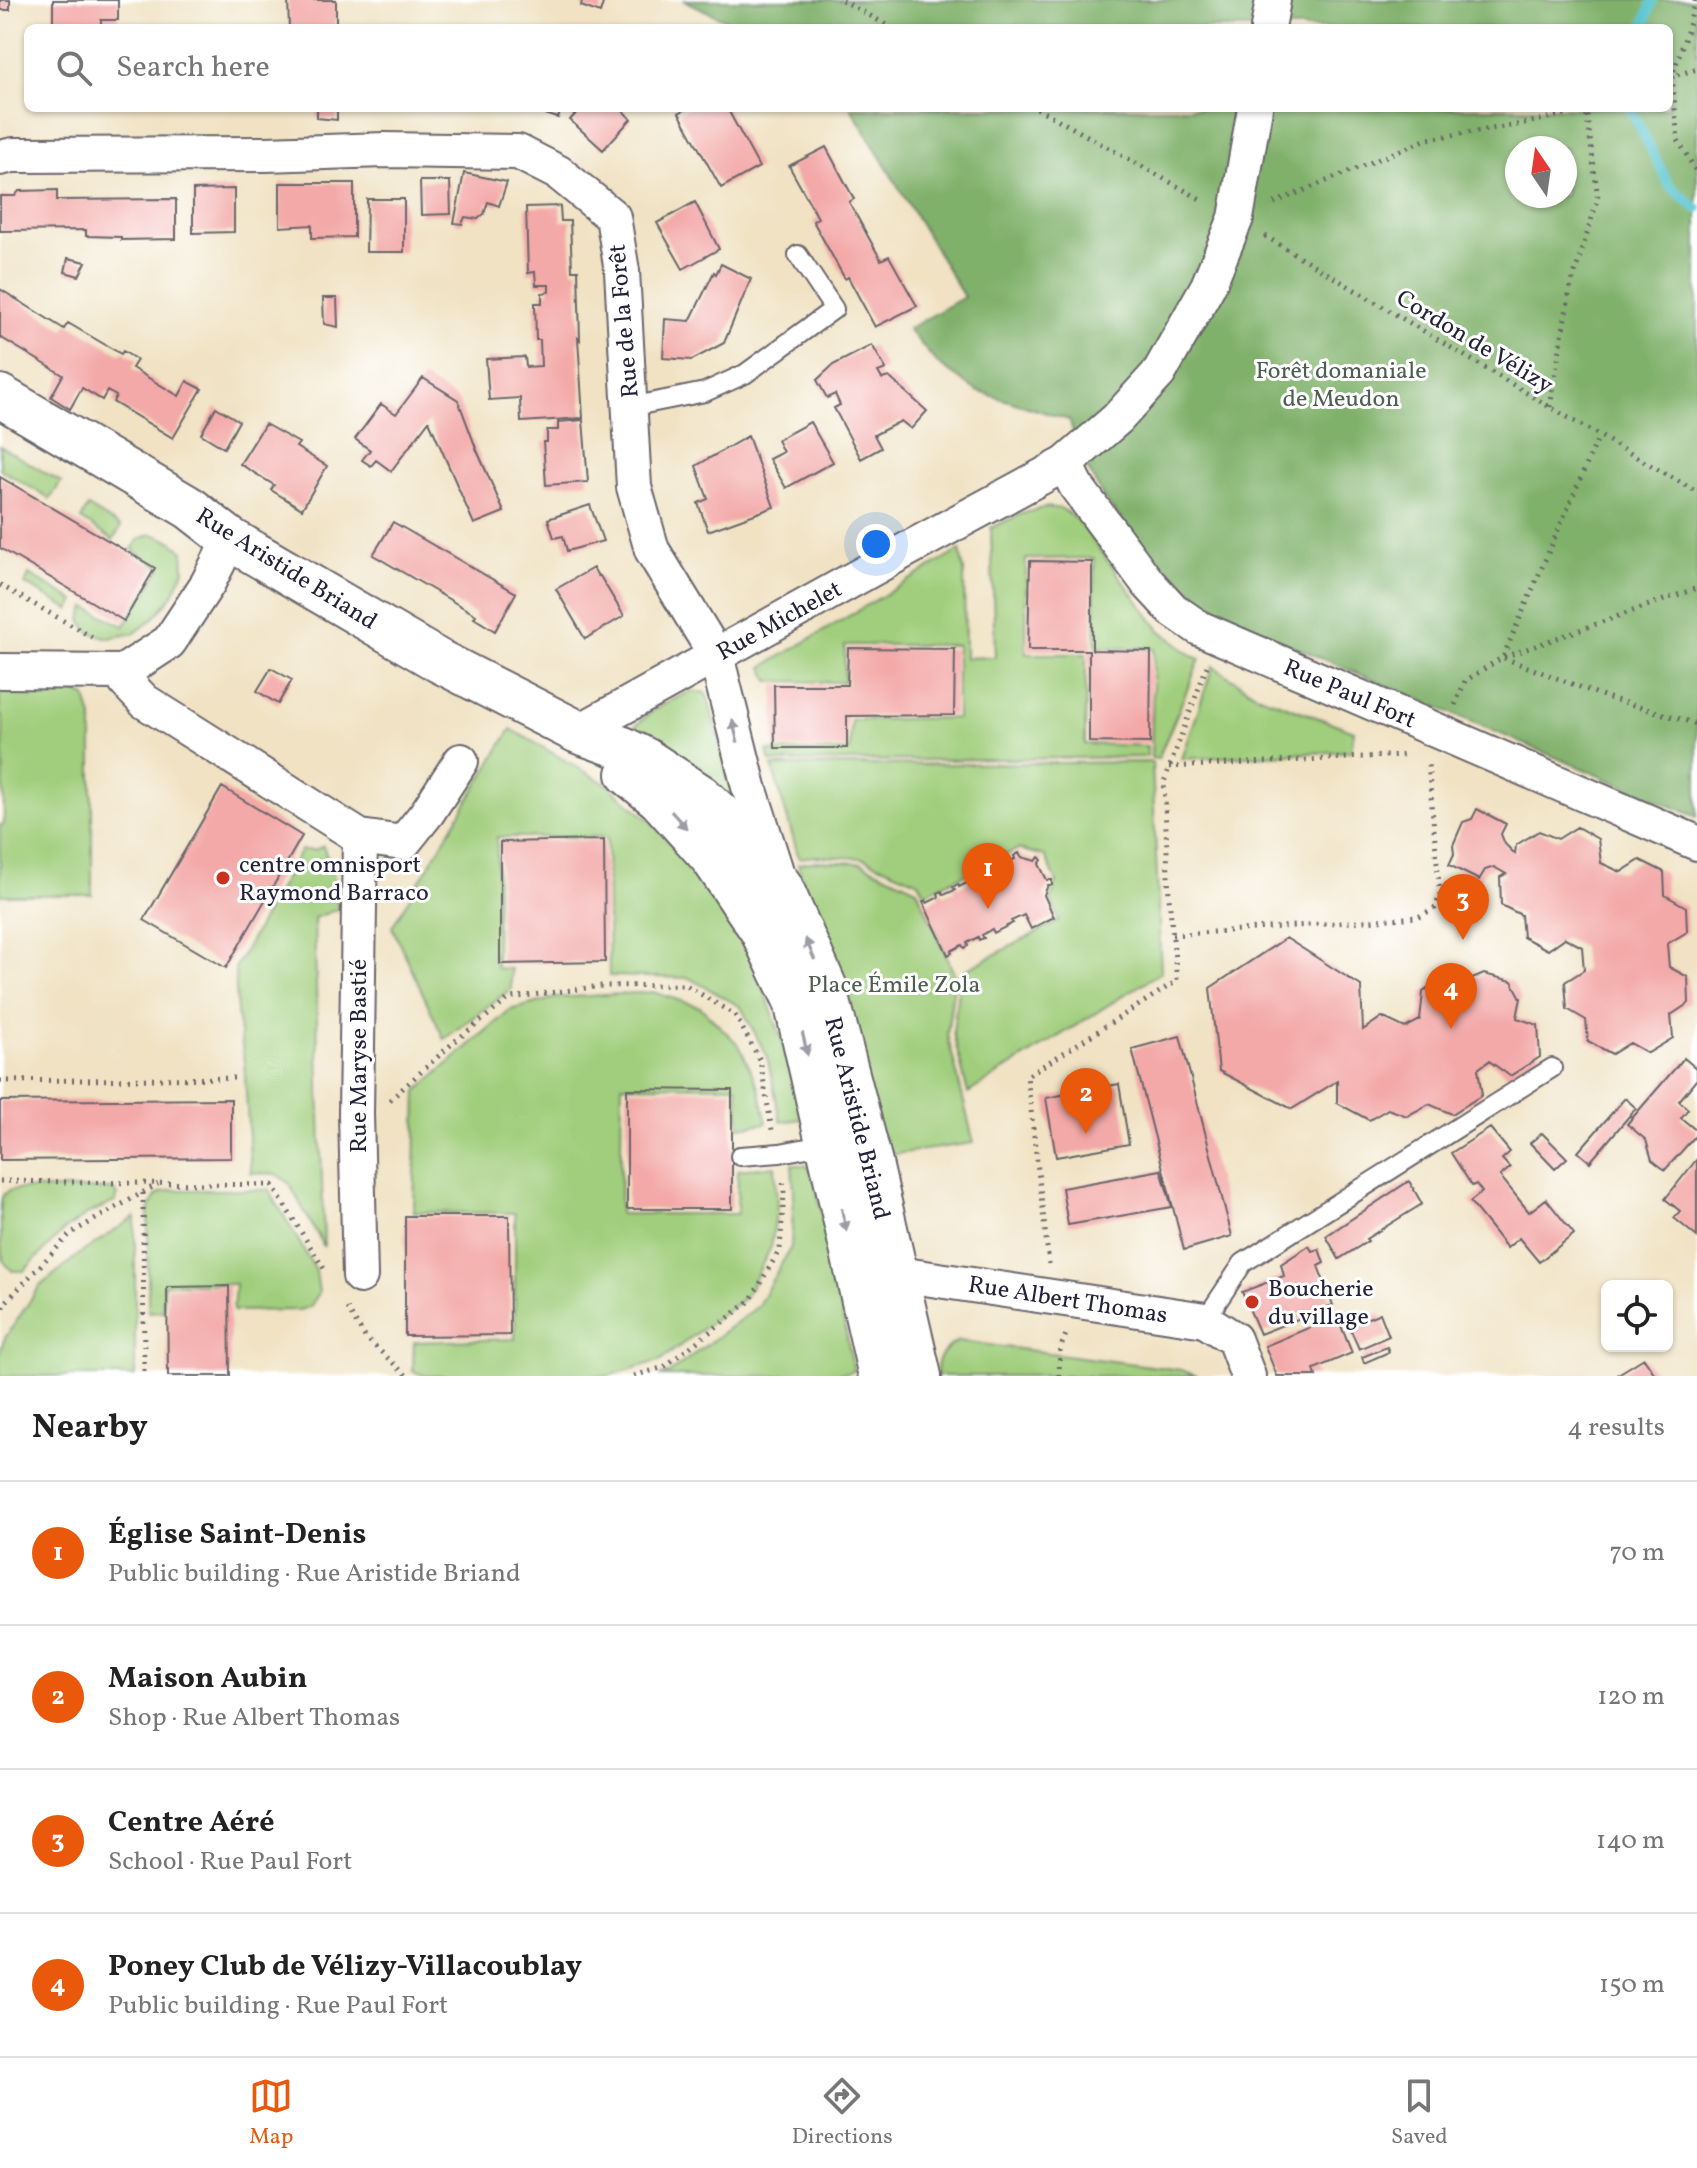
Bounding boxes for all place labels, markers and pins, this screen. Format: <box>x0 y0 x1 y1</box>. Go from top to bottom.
pin: 1 <box>962 843 1014 909</box>
place label: centre omnisport Raymond Barraco <box>239 849 429 911</box>
marker: centre omnisport Raymond Barraco <box>214 869 232 887</box>
pin: 3 <box>1437 874 1489 940</box>
pin: 4 <box>1425 963 1477 1029</box>
pin: 2 <box>1060 1068 1112 1134</box>
place label: Boucherie du village <box>1268 1273 1374 1335</box>
marker: Boucherie du village <box>1243 1293 1261 1311</box>

